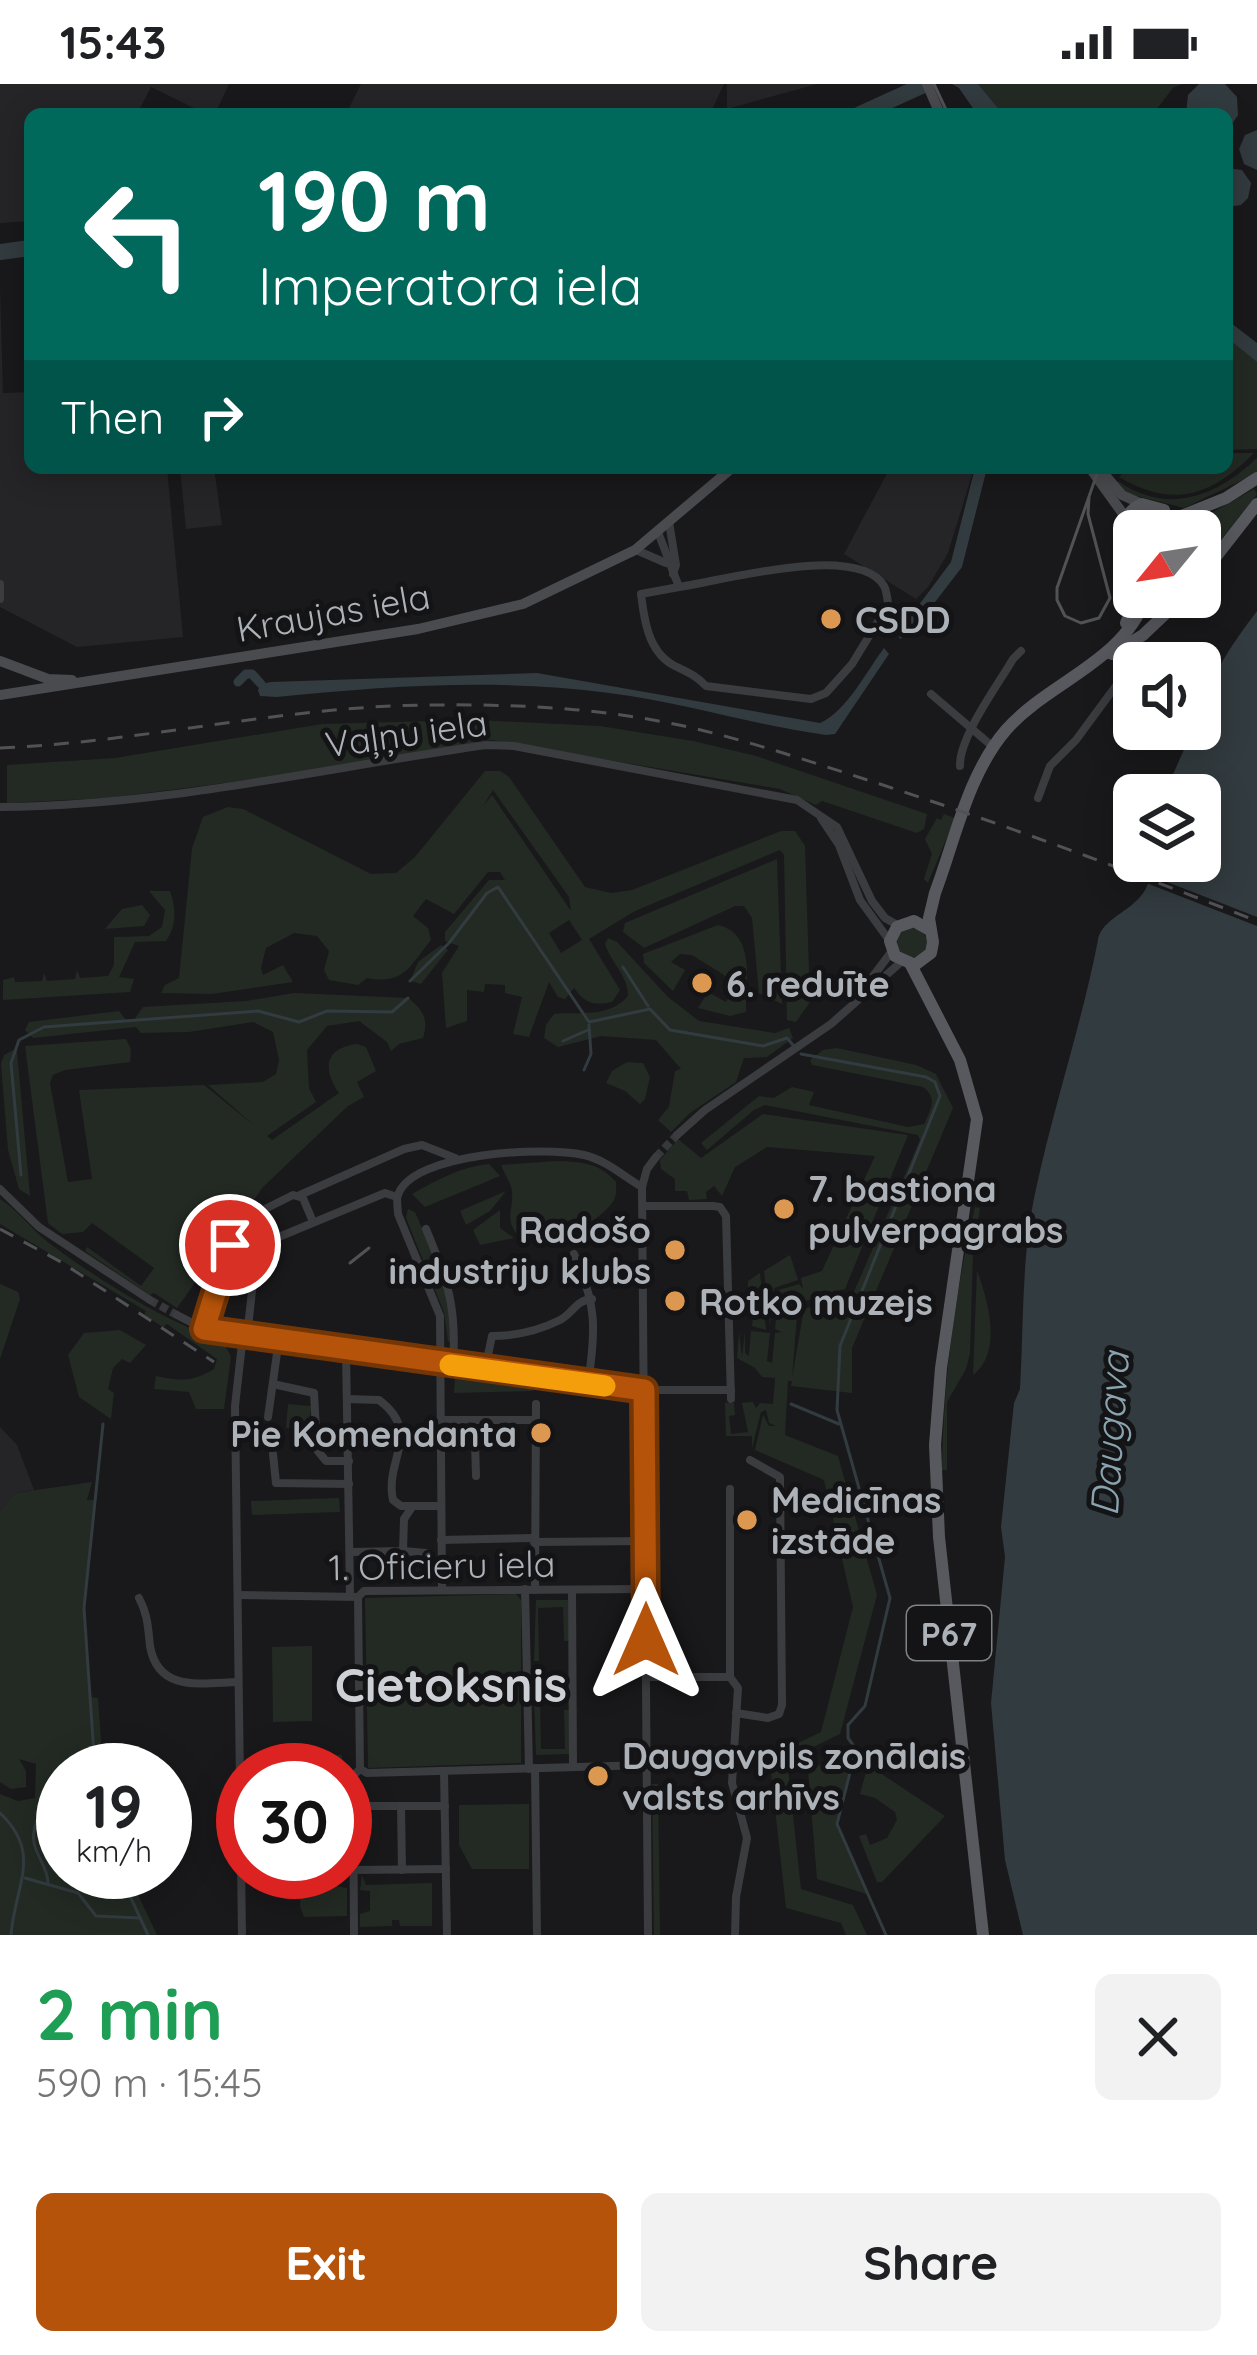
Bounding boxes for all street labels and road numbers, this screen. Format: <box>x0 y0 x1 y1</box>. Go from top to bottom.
street label: Kraujas iela <box>233 573 433 651</box>
street label: Vaļņu iela <box>322 699 490 767</box>
street label: 1. Oficieru iela <box>328 1541 556 1589</box>
road number: P67 <box>907 1606 991 1660</box>

